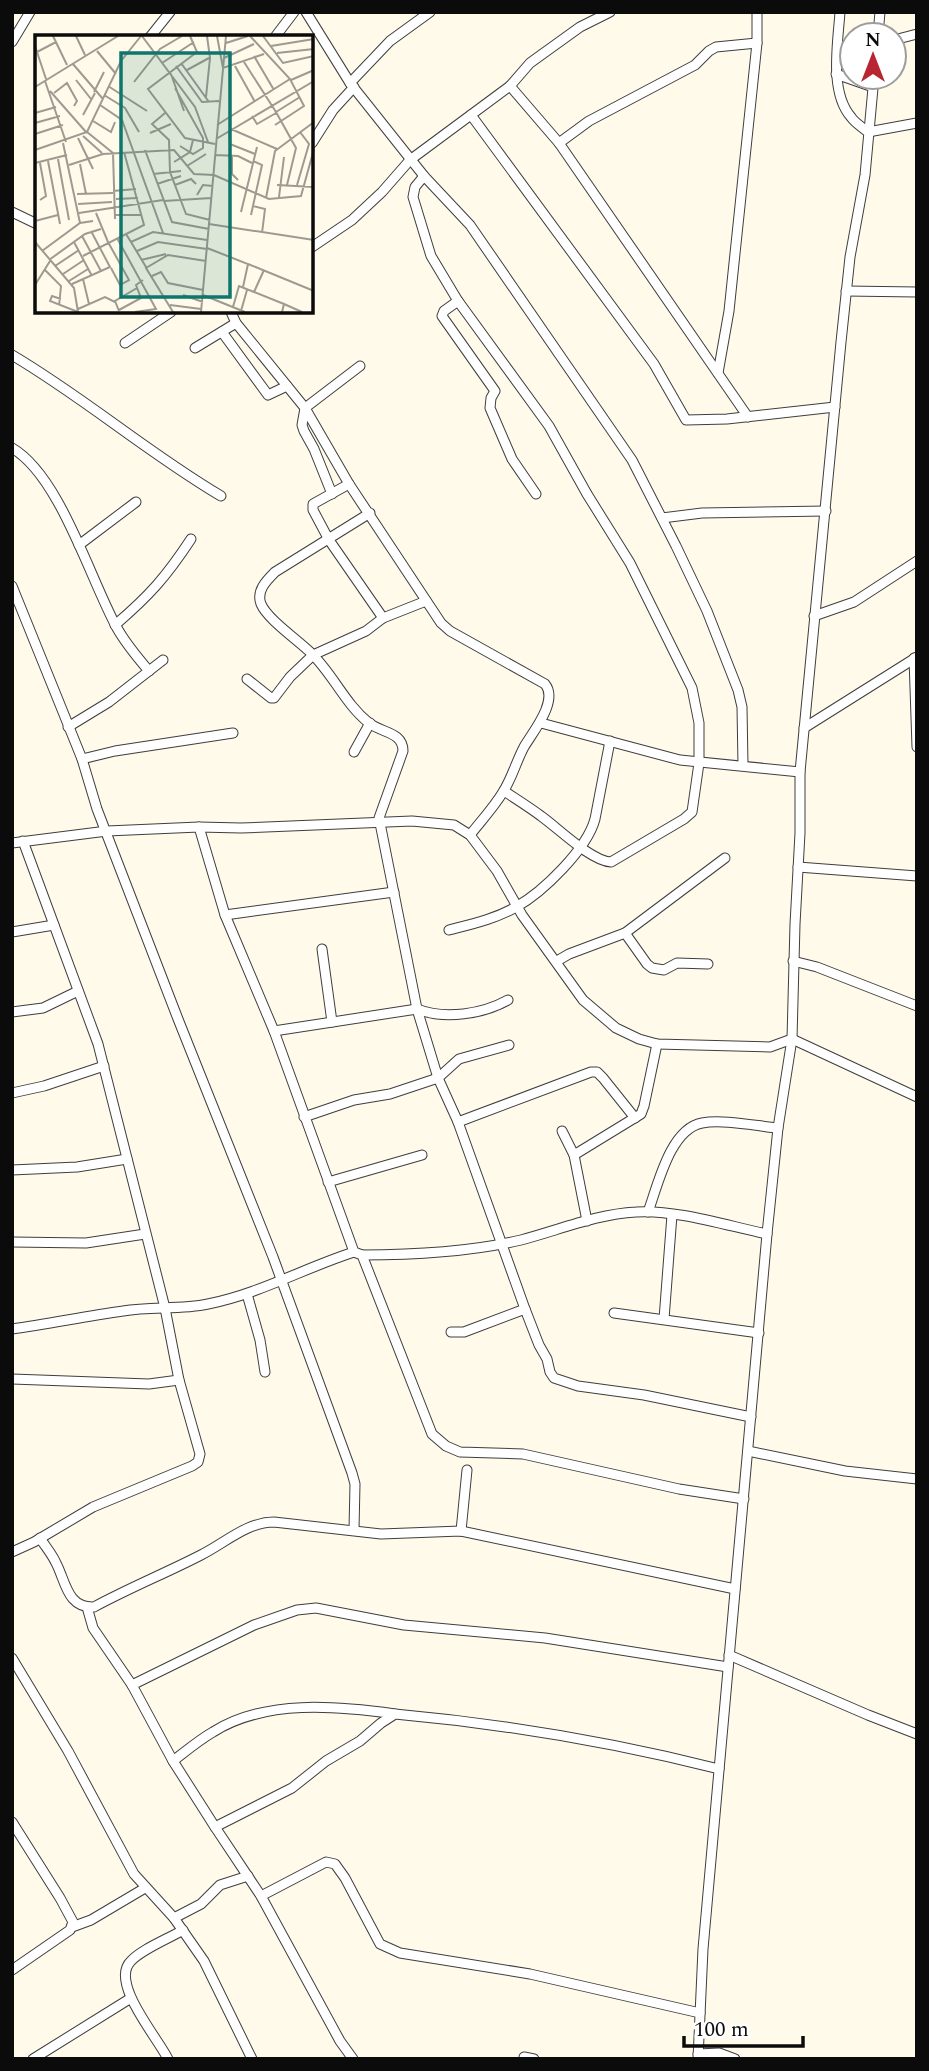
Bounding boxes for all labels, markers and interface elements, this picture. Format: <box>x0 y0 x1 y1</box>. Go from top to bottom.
north arrow <box>838 21 908 91</box>
text: N <box>865 26 881 55</box>
inset map <box>35 35 313 313</box>
scale bar <box>684 2004 803 2048</box>
text: 100 m <box>694 2014 749 2046</box>

